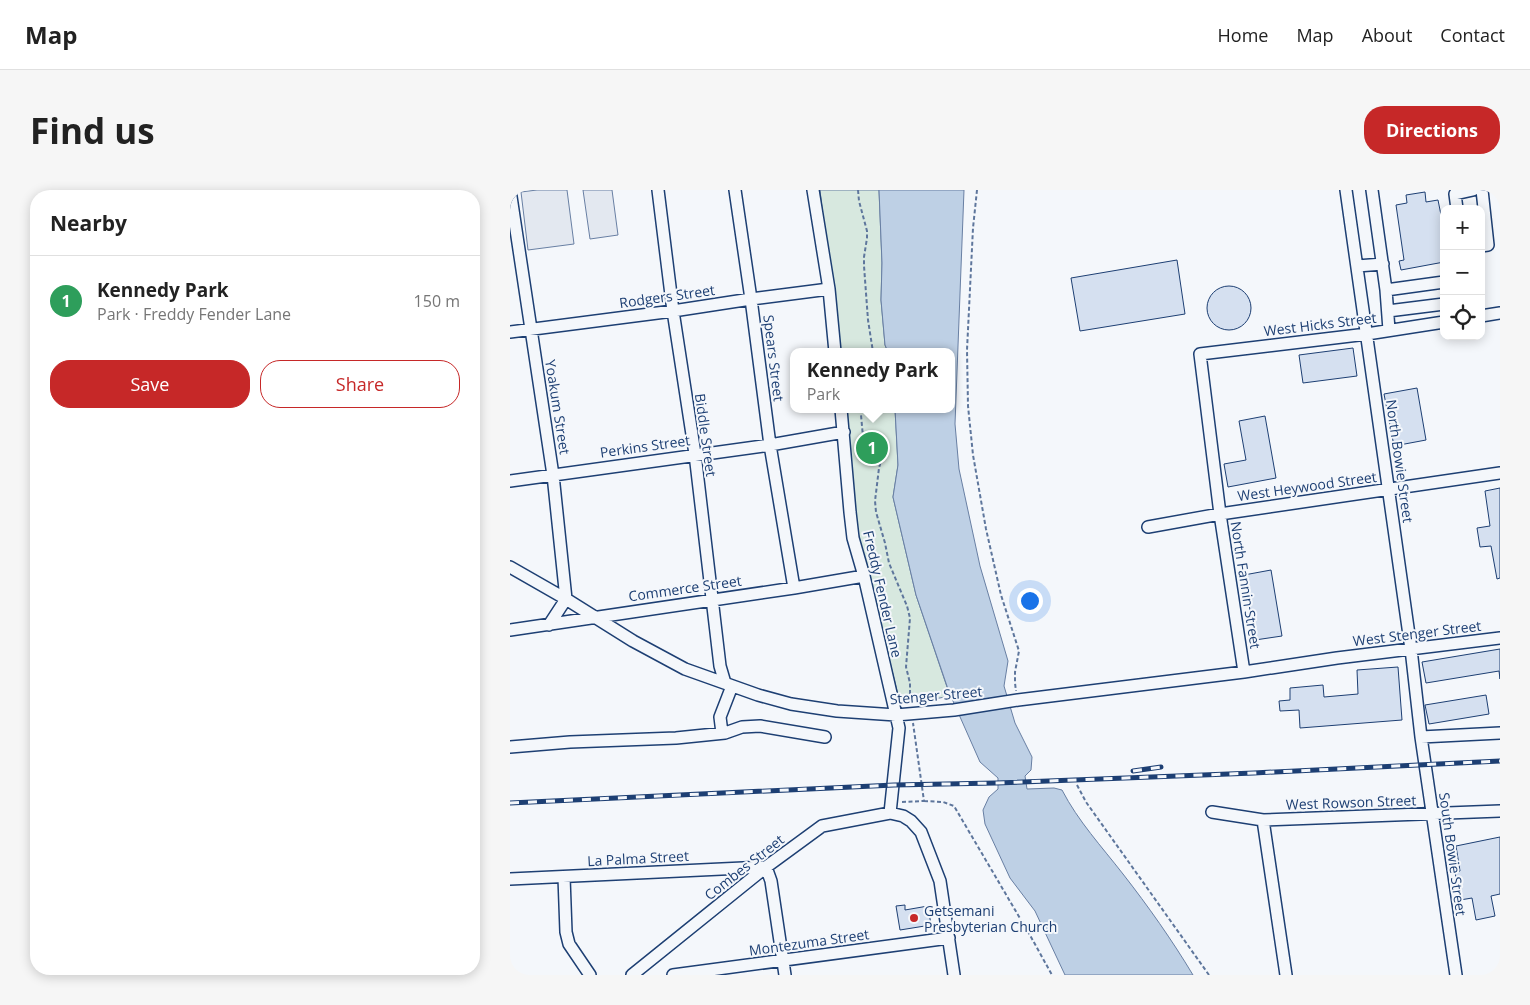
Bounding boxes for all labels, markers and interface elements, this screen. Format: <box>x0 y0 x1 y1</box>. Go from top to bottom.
text: Map <box>25 18 77 51</box>
text: Home <box>1218 23 1268 47</box>
text: Map <box>1296 23 1334 47</box>
text: About <box>1362 23 1412 47</box>
text: Contact <box>1440 23 1505 47</box>
button: Directions <box>1364 106 1500 154</box>
text: Find us <box>30 107 155 154</box>
map controls <box>1440 205 1485 340</box>
button: + <box>1440 205 1485 250</box>
text: Nearby <box>50 209 127 237</box>
button: − <box>1440 250 1485 295</box>
text: Kennedy Park <box>97 277 229 303</box>
street label: Rodgers Street <box>618 280 716 312</box>
text: 1 <box>61 290 71 312</box>
text: 150 m <box>414 290 460 312</box>
button: locate <box>1440 295 1485 340</box>
text: Park · Freddy Fender Lane <box>97 303 291 325</box>
street label: West Hicks Street <box>1263 308 1377 340</box>
street label: Spears Street <box>759 314 789 402</box>
popup <box>790 348 955 413</box>
text: Kennedy Park <box>807 357 938 383</box>
street label: Yoakum Street <box>541 358 575 456</box>
button: Save <box>50 360 250 408</box>
button: Share <box>260 360 460 408</box>
text: Park <box>807 383 840 405</box>
street label: Biddle Street <box>691 392 721 478</box>
street label: North Bowie Street <box>1382 398 1418 524</box>
pin: 1 <box>856 429 888 467</box>
street label: Perkins Street <box>599 430 691 462</box>
street label: West Heywood Street <box>1236 467 1378 505</box>
street label: North Fannin Street <box>1227 520 1265 650</box>
street label: Freddy Fender Lane <box>859 529 907 659</box>
street label: Commerce Street <box>627 571 743 605</box>
your location <box>1017 588 1043 614</box>
street label: West Stenger Street <box>1352 616 1482 650</box>
street label: Stenger Street <box>889 681 983 709</box>
street label: West Rowson Street <box>1285 790 1417 814</box>
street label: South Bowie Street <box>1435 791 1471 917</box>
street label: Combes Street <box>700 830 788 904</box>
street label: La Palma Street <box>587 846 689 870</box>
place label: Getsemani Presbyterian Church <box>924 901 1057 936</box>
marker: Getsemani Presbyterian Church <box>908 912 920 924</box>
street label: Montezuma Street <box>748 924 870 960</box>

